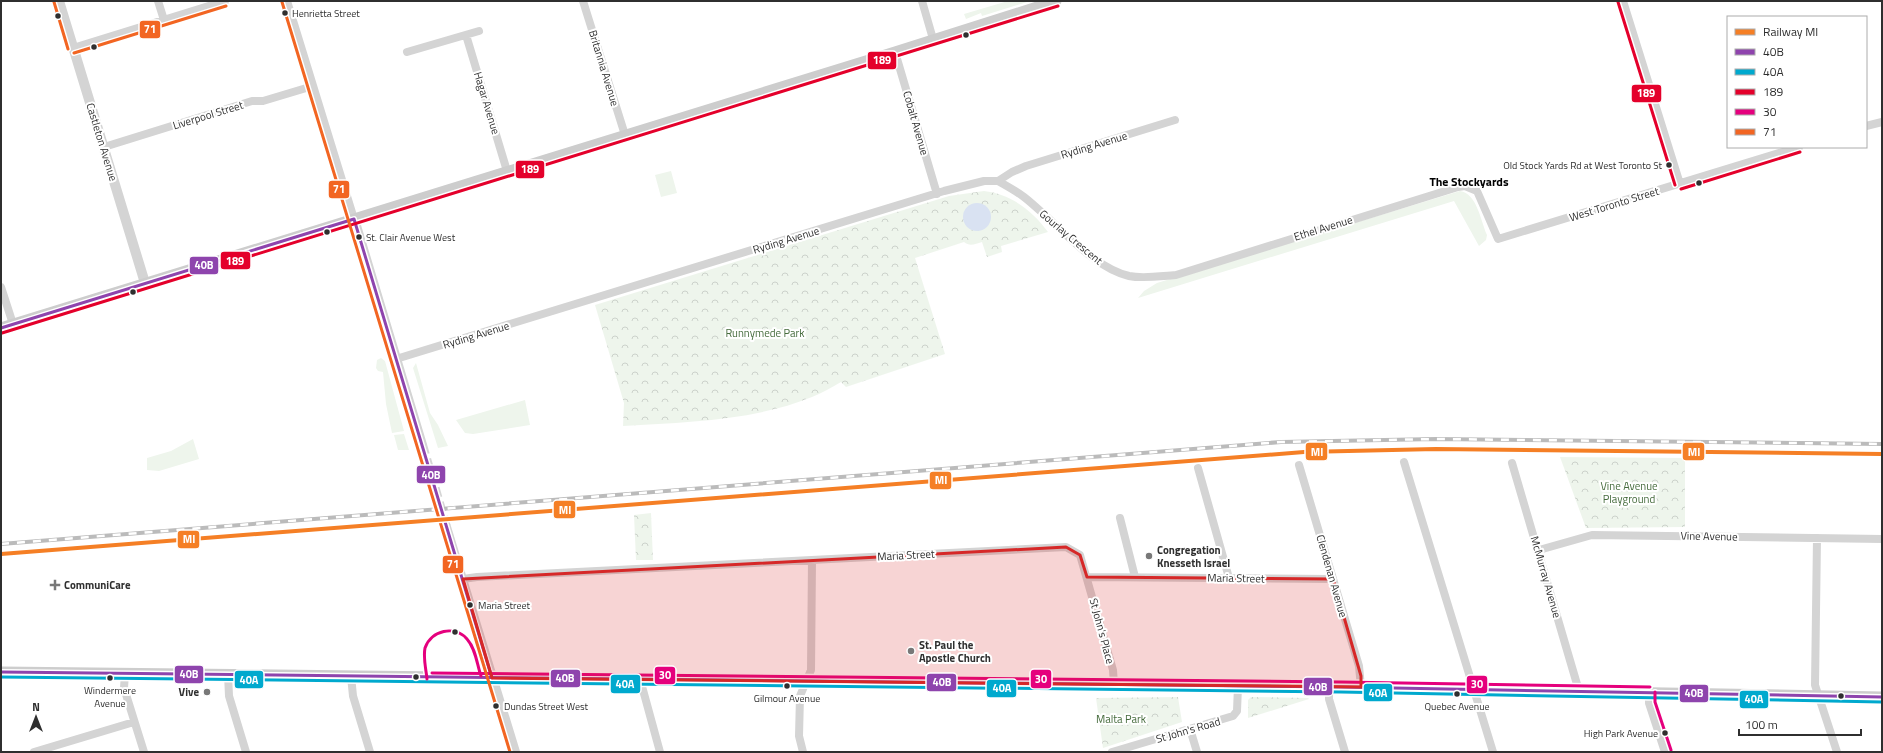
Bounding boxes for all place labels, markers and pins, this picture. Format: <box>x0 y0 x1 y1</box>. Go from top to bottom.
place label: Henrietta Street <box>292 6 360 21</box>
marker: Henrietta Street <box>280 8 290 18</box>
unlabelled marker <box>53 11 63 21</box>
unlabelled marker <box>961 30 971 40</box>
unlabelled marker <box>89 42 99 52</box>
place label: Old Stock Yards Rd at West Toronto St <box>1503 158 1662 173</box>
marker: Old Stock Yards Rd at West Toronto St <box>1664 160 1674 170</box>
unlabelled marker <box>1694 178 1704 188</box>
unlabelled marker <box>322 227 332 237</box>
place label: St. Clair Avenue West <box>366 230 456 245</box>
marker: St. Clair Avenue West <box>354 232 364 242</box>
unlabelled marker <box>128 287 138 297</box>
place label: Congregation Knesseth Israel <box>1157 542 1230 571</box>
marker: Congregation Knesseth Israel <box>1144 551 1154 561</box>
place label: CommuniCare <box>64 577 131 593</box>
marker: CommuniCare <box>49 579 61 591</box>
place label: Maria Street <box>478 598 531 613</box>
marker: Maria Street <box>465 600 475 610</box>
unlabelled marker <box>450 627 460 637</box>
place label: St. Paul the Apostle Church <box>919 637 991 666</box>
marker: St. Paul the Apostle Church <box>906 646 916 656</box>
unlabelled marker <box>411 672 421 682</box>
marker: Windermere Avenue <box>105 673 115 683</box>
marker: Gilmour Avenue <box>782 681 792 691</box>
place label: Windermere Avenue <box>84 683 136 711</box>
place label: Vive <box>179 684 199 700</box>
marker: Vive <box>202 687 212 697</box>
marker: Quebec Avenue <box>1452 689 1462 699</box>
place label: Gilmour Avenue <box>754 691 820 706</box>
unlabelled marker <box>1836 691 1846 701</box>
place label: Dundas Street West <box>504 699 589 714</box>
place label: Quebec Avenue <box>1424 699 1490 714</box>
marker: Dundas Street West <box>491 701 501 711</box>
place label: High Park Avenue <box>1584 726 1658 741</box>
marker: High Park Avenue <box>1660 728 1670 738</box>

